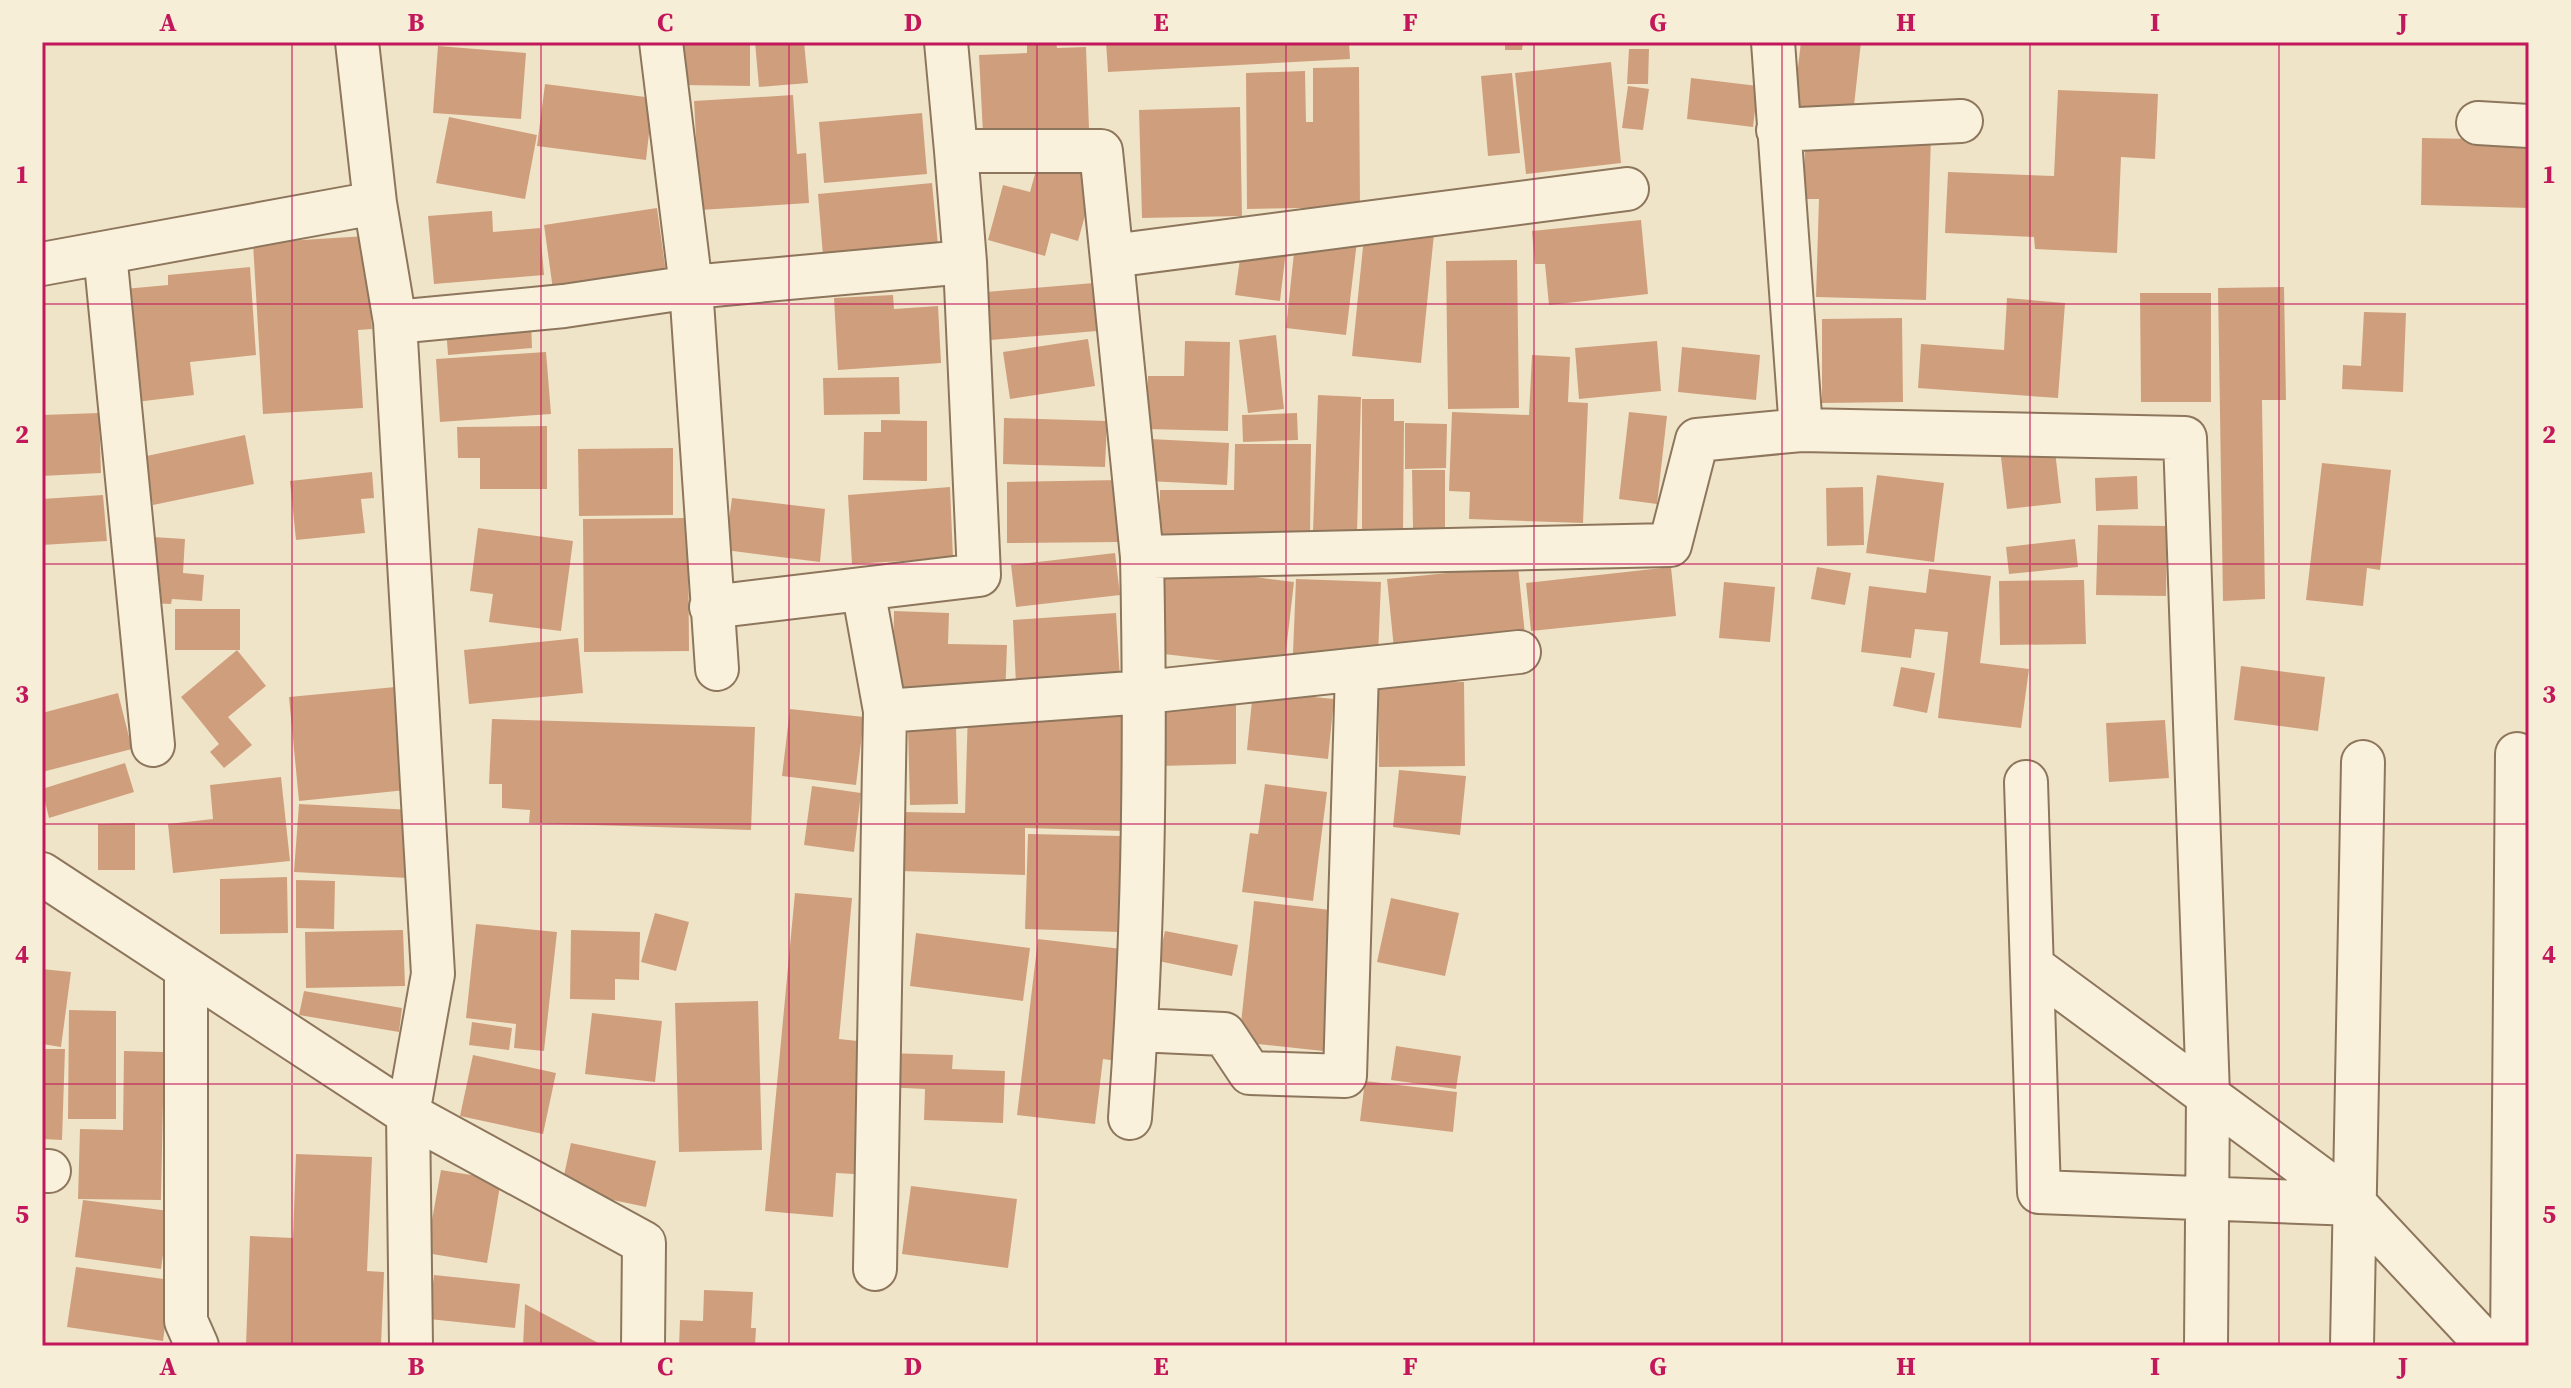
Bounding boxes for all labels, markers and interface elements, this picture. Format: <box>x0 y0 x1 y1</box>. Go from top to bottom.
text: A <box>159 4 177 40</box>
text: B <box>408 4 425 40</box>
text: C <box>657 4 673 40</box>
text: D <box>904 4 922 40</box>
text: E <box>1153 4 1169 40</box>
text: F <box>1402 4 1418 40</box>
text: G <box>1649 4 1667 40</box>
text: H <box>1896 4 1916 40</box>
text: I <box>2150 4 2160 40</box>
text: J <box>2396 4 2408 40</box>
text: 1 <box>15 156 29 192</box>
text: 1 <box>2542 156 2556 192</box>
text: 2 <box>15 416 29 452</box>
text: 2 <box>2542 416 2556 452</box>
text: 3 <box>15 676 29 712</box>
text: 3 <box>2542 676 2556 712</box>
text: 4 <box>15 936 29 972</box>
text: 4 <box>2542 936 2556 972</box>
text: 5 <box>15 1196 29 1232</box>
text: 5 <box>2542 1196 2556 1232</box>
text: A <box>159 1348 177 1384</box>
text: B <box>408 1348 425 1384</box>
text: C <box>657 1348 673 1384</box>
text: D <box>904 1348 922 1384</box>
text: E <box>1153 1348 1169 1384</box>
text: F <box>1402 1348 1418 1384</box>
text: G <box>1649 1348 1667 1384</box>
text: H <box>1896 1348 1916 1384</box>
text: I <box>2150 1348 2160 1384</box>
text: J <box>2396 1348 2408 1384</box>

